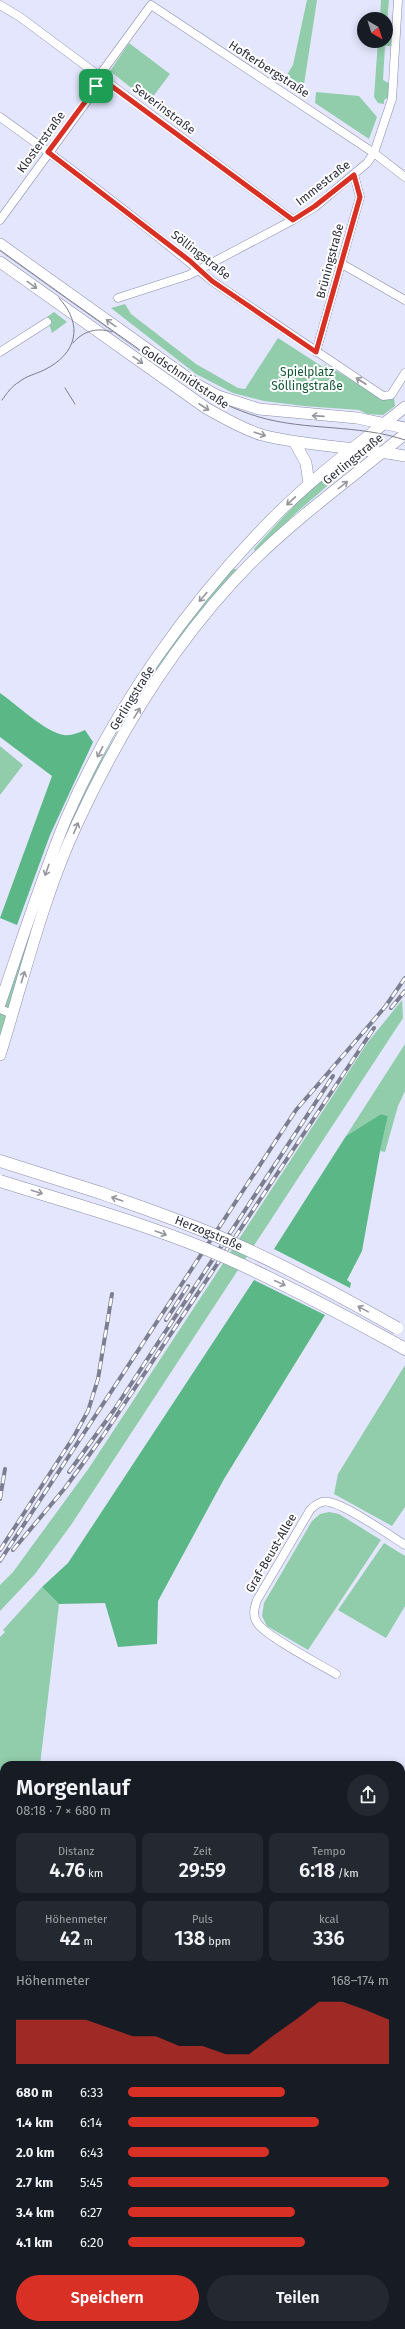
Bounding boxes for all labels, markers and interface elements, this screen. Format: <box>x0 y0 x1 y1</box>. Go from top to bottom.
north arrow <box>357 12 393 48</box>
map controls <box>357 12 393 48</box>
street label: Hofterbergstraße <box>226 38 312 100</box>
pin <box>79 69 113 103</box>
icon: arrive <box>85 75 107 97</box>
street label: Severinstraße <box>130 81 198 137</box>
street label: Klosterstraße <box>14 109 68 175</box>
street label: Immestraße <box>293 157 353 209</box>
street label: Brüningstraße <box>313 222 347 300</box>
street label: Söllingstraße <box>169 227 233 283</box>
one-way arrow <box>26 281 37 289</box>
one-way arrow <box>105 319 116 327</box>
street label: Goldschmidtstraße <box>138 342 232 412</box>
one-way arrow <box>132 356 143 364</box>
park label: Spielplatz Söllingstraße <box>271 365 343 393</box>
one-way arrow <box>355 377 367 385</box>
one-way arrow <box>198 403 209 411</box>
one-way arrow <box>312 412 325 419</box>
one-way arrow <box>254 430 266 438</box>
street label: Gerlingstraße <box>320 431 386 487</box>
one-way arrow <box>337 480 348 489</box>
one-way arrow <box>286 497 296 506</box>
one-way arrow <box>199 592 208 603</box>
street label: Gerlingstraße <box>107 663 157 733</box>
one-way arrow <box>133 707 141 719</box>
one-way arrow <box>96 745 104 757</box>
one-way arrow <box>72 822 80 834</box>
one-way arrow <box>43 863 50 876</box>
one-way arrow <box>20 971 27 984</box>
one-way arrow <box>31 1189 43 1197</box>
one-way arrow <box>111 1195 124 1202</box>
street label: Herzogstraße <box>173 1213 245 1253</box>
one-way arrow <box>154 1229 166 1237</box>
one-way arrow <box>274 1280 286 1287</box>
one-way arrow <box>357 1305 369 1312</box>
street label: Graf-Beust-Allee <box>243 1511 299 1595</box>
text: Morgenlauf <box>16 1774 130 1801</box>
button: share <box>347 1774 389 1816</box>
text: 08:18 · 7 × 680 m <box>16 1803 111 1818</box>
text: Distanz <box>58 1845 94 1858</box>
text: Zeit <box>193 1845 212 1858</box>
text: Tempo <box>312 1845 346 1858</box>
text: 4.76 <box>49 1858 85 1882</box>
text: 29:59 <box>179 1858 226 1882</box>
text: 6:18 <box>299 1858 335 1882</box>
text: km <box>85 1867 103 1880</box>
text: /km <box>335 1867 359 1880</box>
text: Höhenmeter <box>45 1913 107 1926</box>
text: Puls <box>192 1913 213 1926</box>
text: kcal <box>319 1913 339 1926</box>
text: 42 <box>60 1926 80 1950</box>
text: 138 <box>174 1926 205 1950</box>
text: 336 <box>313 1926 345 1950</box>
text: m <box>80 1935 93 1948</box>
text: bpm <box>205 1935 231 1948</box>
text: Höhenmeter <box>16 1973 90 1988</box>
text: 168–174 m <box>331 1973 389 1988</box>
text: 680 m <box>16 2085 53 2100</box>
text: 6:33 <box>80 2085 103 2100</box>
text: 1.4 km <box>16 2115 53 2130</box>
text: 6:14 <box>80 2115 102 2130</box>
text: 2.0 km <box>16 2145 55 2160</box>
text: 6:43 <box>80 2145 103 2160</box>
text: 2.7 km <box>16 2175 53 2190</box>
text: 5:45 <box>80 2175 103 2190</box>
text: 3.4 km <box>16 2205 54 2220</box>
text: 6:27 <box>80 2205 102 2220</box>
text: 4.1 km <box>16 2235 52 2250</box>
text: 6:20 <box>80 2235 104 2250</box>
button: Speichern <box>16 2275 199 2321</box>
button: Teilen <box>207 2275 389 2321</box>

